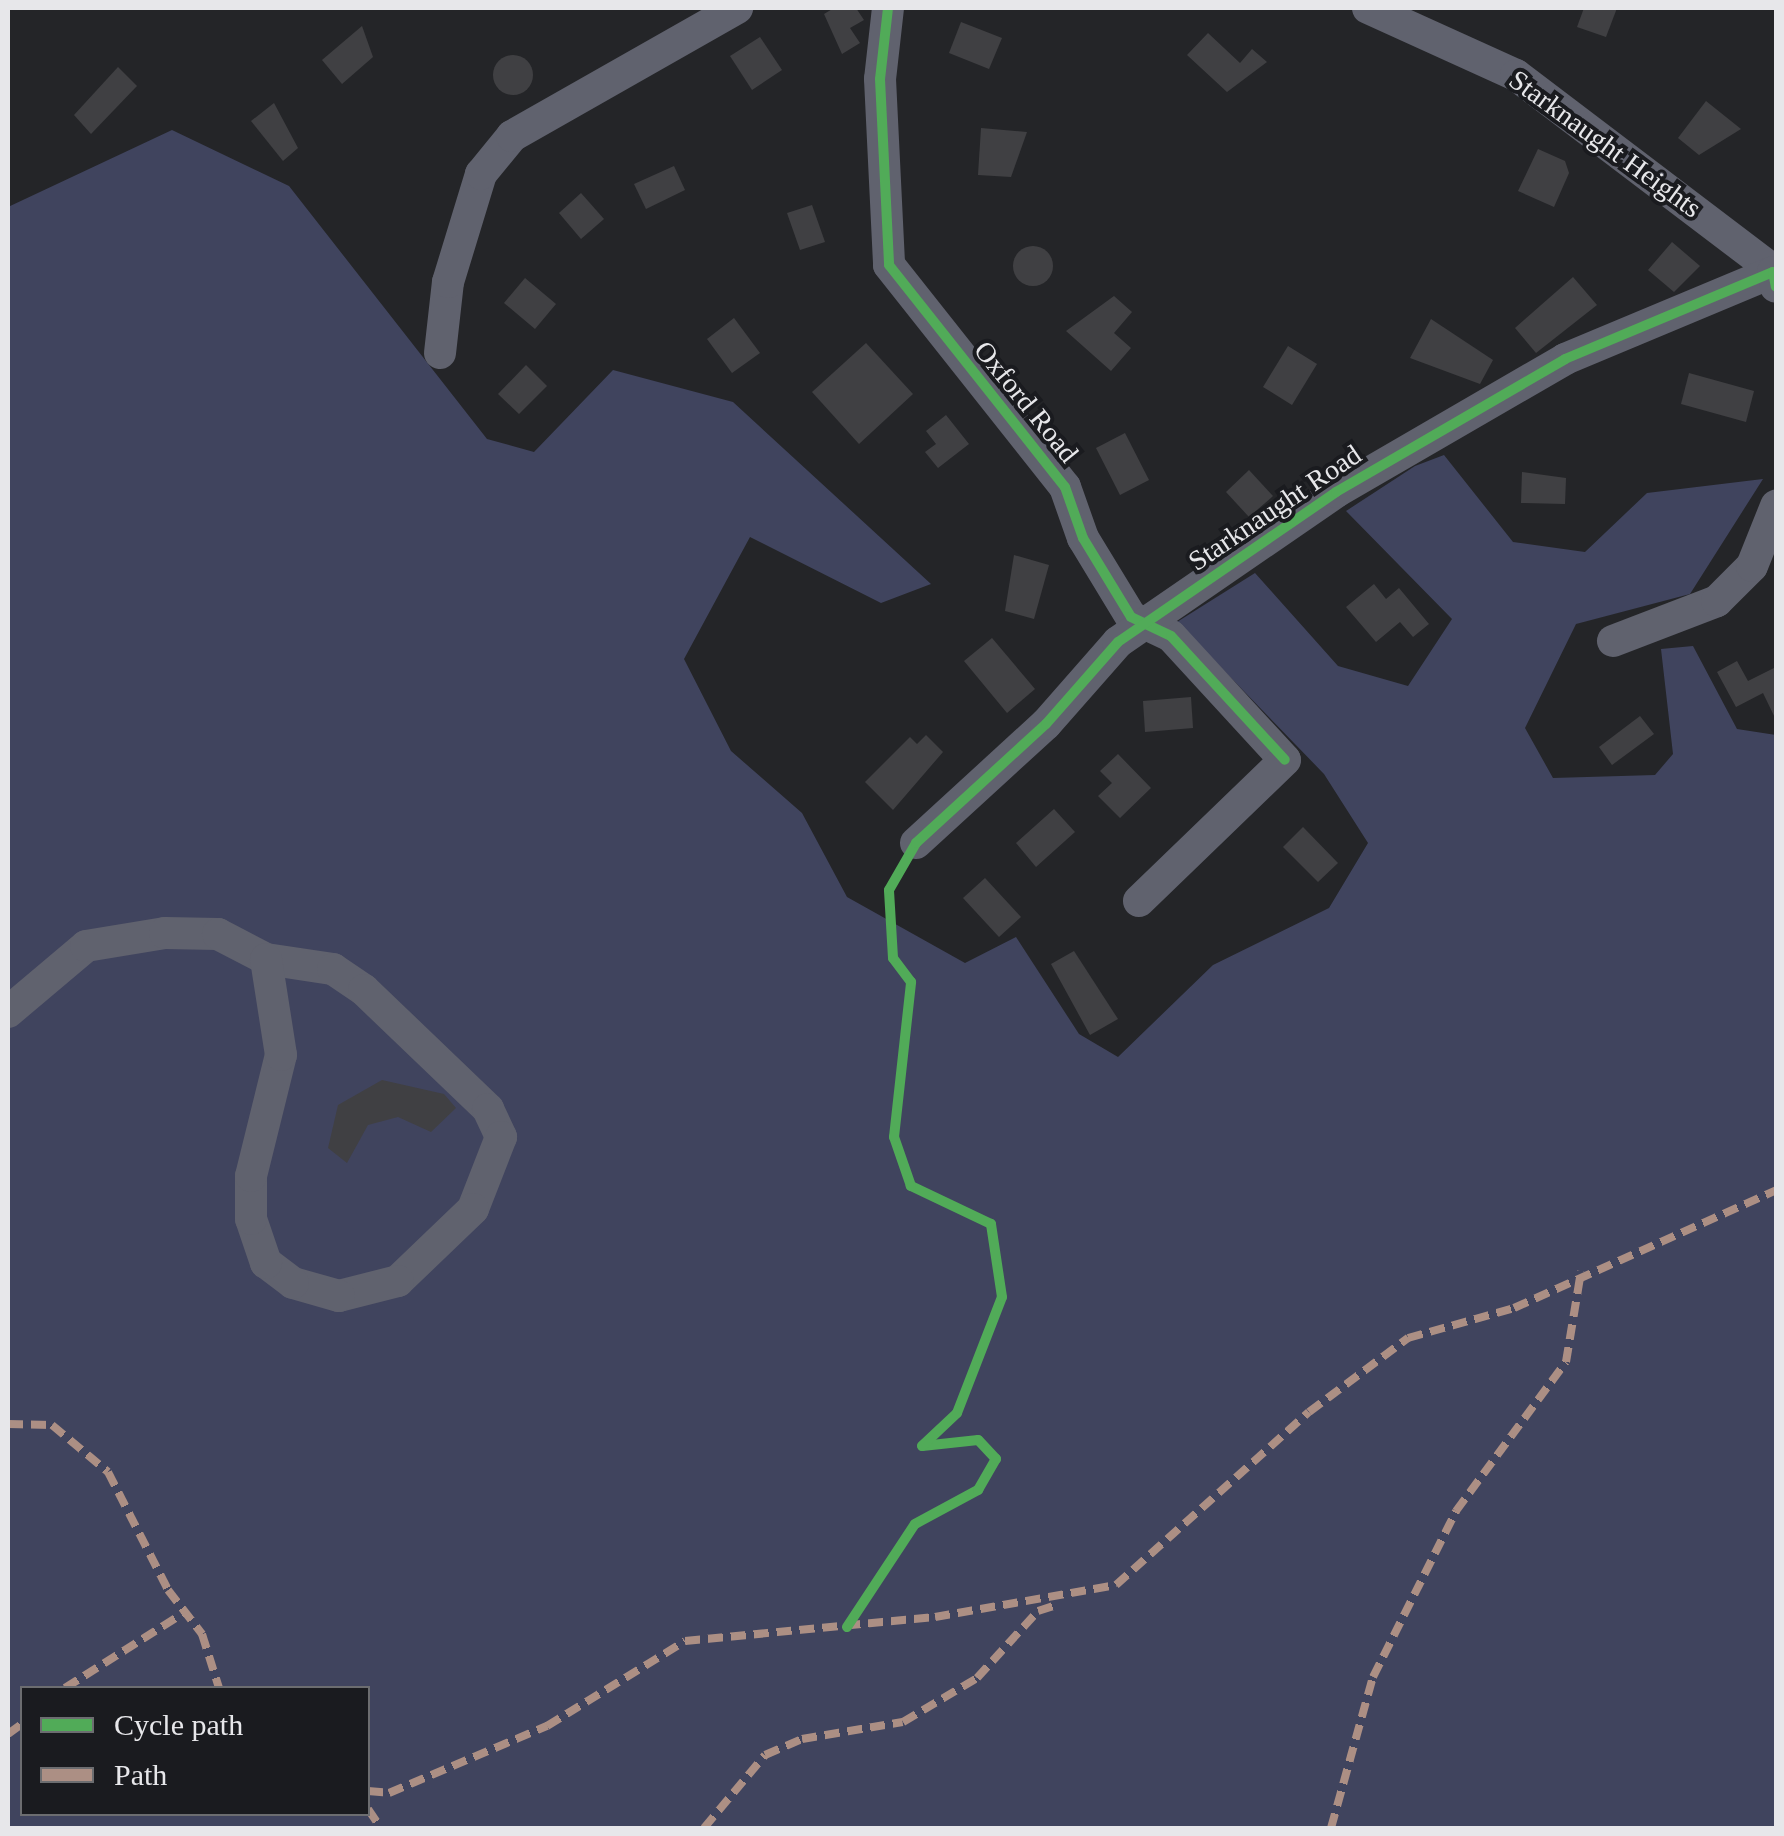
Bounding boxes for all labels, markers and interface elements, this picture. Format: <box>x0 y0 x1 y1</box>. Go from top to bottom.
street label: Starknaught Heights <box>1502 63 1708 225</box>
street label: Oxford Road <box>967 334 1085 470</box>
street label: Starknaught Road <box>1182 438 1368 578</box>
legend <box>20 1686 370 1816</box>
text: Cycle path <box>114 1708 243 1741</box>
text: Path <box>114 1758 167 1791</box>

